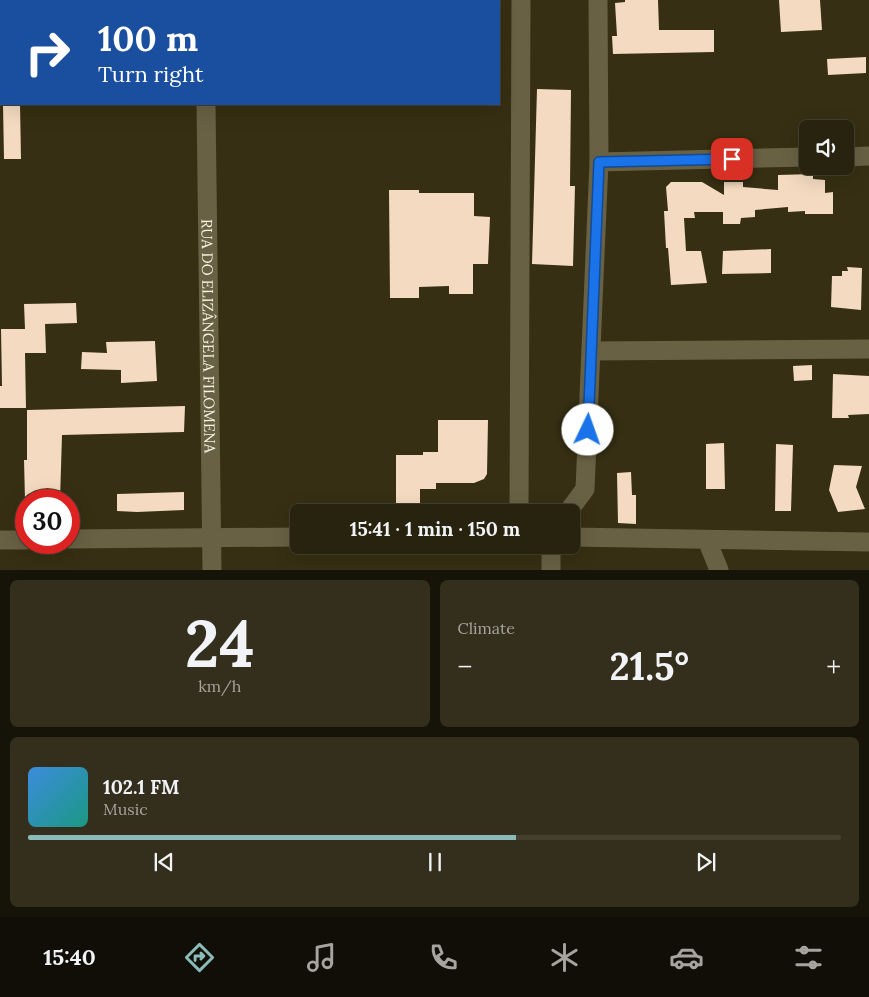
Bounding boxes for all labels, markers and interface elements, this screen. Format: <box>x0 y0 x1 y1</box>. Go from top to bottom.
text: 100 m <box>98 16 198 61</box>
icon: right <box>15 20 80 85</box>
text: Turn right <box>98 60 203 88</box>
map controls <box>799 120 854 175</box>
button: sound <box>799 120 854 175</box>
pin <box>711 138 753 180</box>
icon: arrive <box>718 145 746 173</box>
street label: RUA DO ELIZÂNGELA FILOMENA <box>198 219 220 454</box>
position arrow <box>561 403 613 455</box>
speed limit sign: 30 <box>15 489 80 554</box>
text: 15:41 · 1 min · 150 m <box>350 517 520 541</box>
text: 24 <box>185 602 255 685</box>
text: Climate <box>458 618 515 638</box>
text: 21.5° <box>609 642 689 690</box>
text: − <box>458 649 472 685</box>
text: + <box>826 649 841 685</box>
text: km/h <box>198 676 241 696</box>
text: 102.1 FM <box>103 775 179 799</box>
text: Music <box>103 799 148 819</box>
icon: previous <box>150 848 178 876</box>
icon: pause <box>421 848 449 876</box>
icon: next <box>692 848 720 876</box>
icon: directions <box>182 940 217 975</box>
icon: music <box>304 940 339 975</box>
icon: phone <box>426 940 461 975</box>
icon: climate <box>547 940 582 975</box>
icon: car <box>669 940 704 975</box>
icon: filters <box>791 940 826 975</box>
text: 15:40 <box>43 943 96 971</box>

